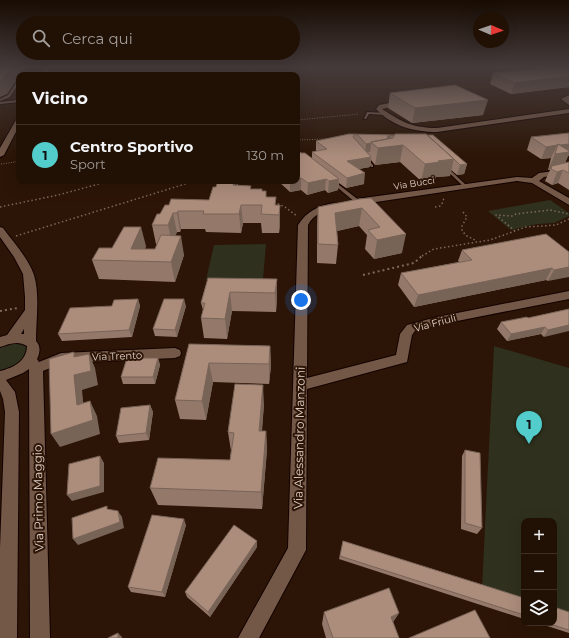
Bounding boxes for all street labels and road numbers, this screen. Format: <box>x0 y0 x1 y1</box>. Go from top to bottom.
street label: Via Bucci <box>393 174 435 192</box>
street label: Via Friuli <box>413 311 457 335</box>
street label: Via Trento <box>92 349 142 363</box>
street label: Via Alessandro Manzoni <box>290 367 308 509</box>
street label: Via Primo Maggio <box>30 444 46 552</box>

